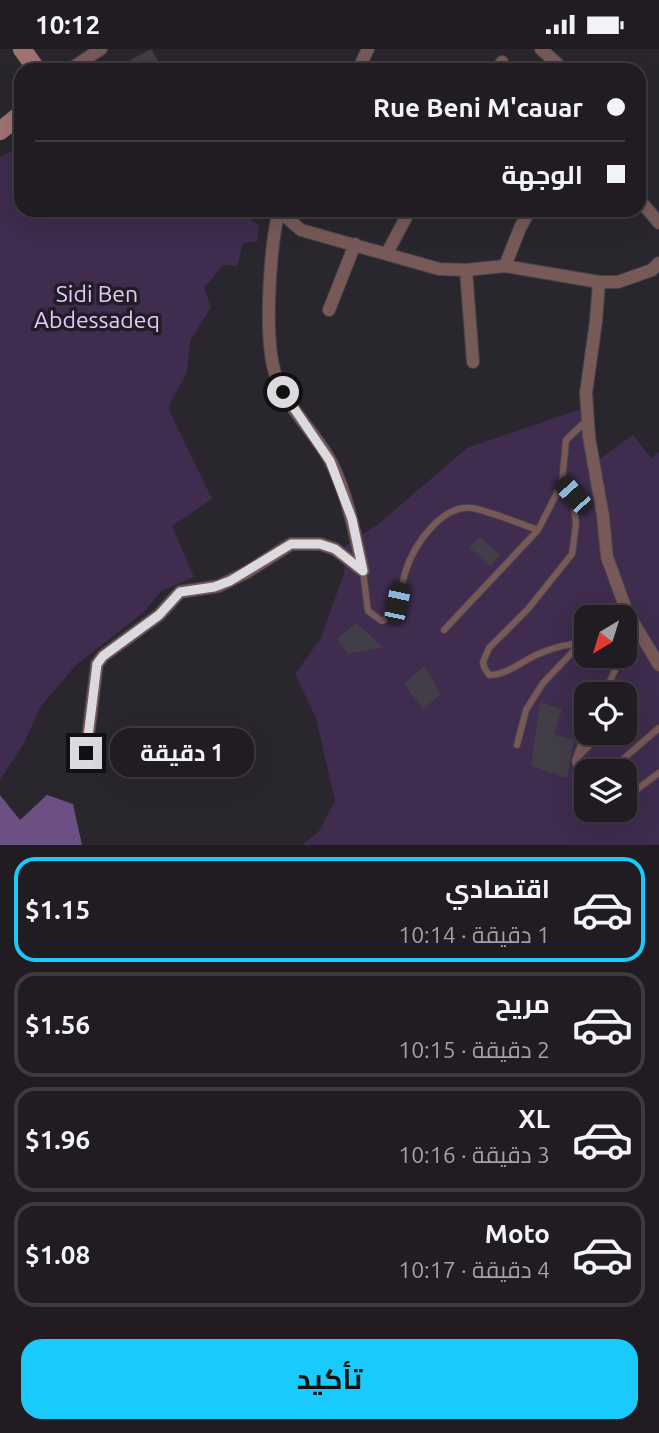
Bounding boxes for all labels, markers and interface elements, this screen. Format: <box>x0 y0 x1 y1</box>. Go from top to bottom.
text: 10:12 <box>35 10 100 39</box>
text: Rue Beni M'cauar <box>373 93 583 122</box>
text: الوجهة <box>502 160 583 189</box>
park label: Sidi Ben Abdessadeq <box>34 281 160 332</box>
route start <box>267 376 299 408</box>
car <box>552 472 595 518</box>
car <box>383 580 412 626</box>
north arrow <box>574 605 637 669</box>
map controls <box>574 605 637 822</box>
button: locate <box>574 682 637 745</box>
callout: 1 دقيقة <box>110 729 254 777</box>
route end <box>70 737 102 769</box>
text: 1 دقيقة <box>140 740 224 765</box>
button: layers <box>574 759 637 822</box>
text: اقتصادي <box>445 874 550 903</box>
icon: car <box>571 878 634 941</box>
text: $1.15 <box>25 895 90 924</box>
text: 1 دقيقة · 10:14 <box>398 922 550 947</box>
text: مريح <box>495 989 550 1018</box>
icon: car <box>571 993 634 1056</box>
text: $1.56 <box>25 1010 90 1039</box>
text: 2 دقيقة · 10:15 <box>398 1037 550 1062</box>
text: XL <box>519 1104 550 1133</box>
icon: car <box>571 1108 634 1171</box>
text: $1.96 <box>25 1125 90 1154</box>
text: 3 دقيقة · 10:16 <box>398 1142 550 1167</box>
text: Moto <box>485 1219 550 1248</box>
icon: car <box>571 1223 634 1286</box>
text: $1.08 <box>25 1240 90 1269</box>
text: 4 دقيقة · 10:17 <box>398 1257 550 1282</box>
button: تأكيد <box>21 1339 638 1419</box>

